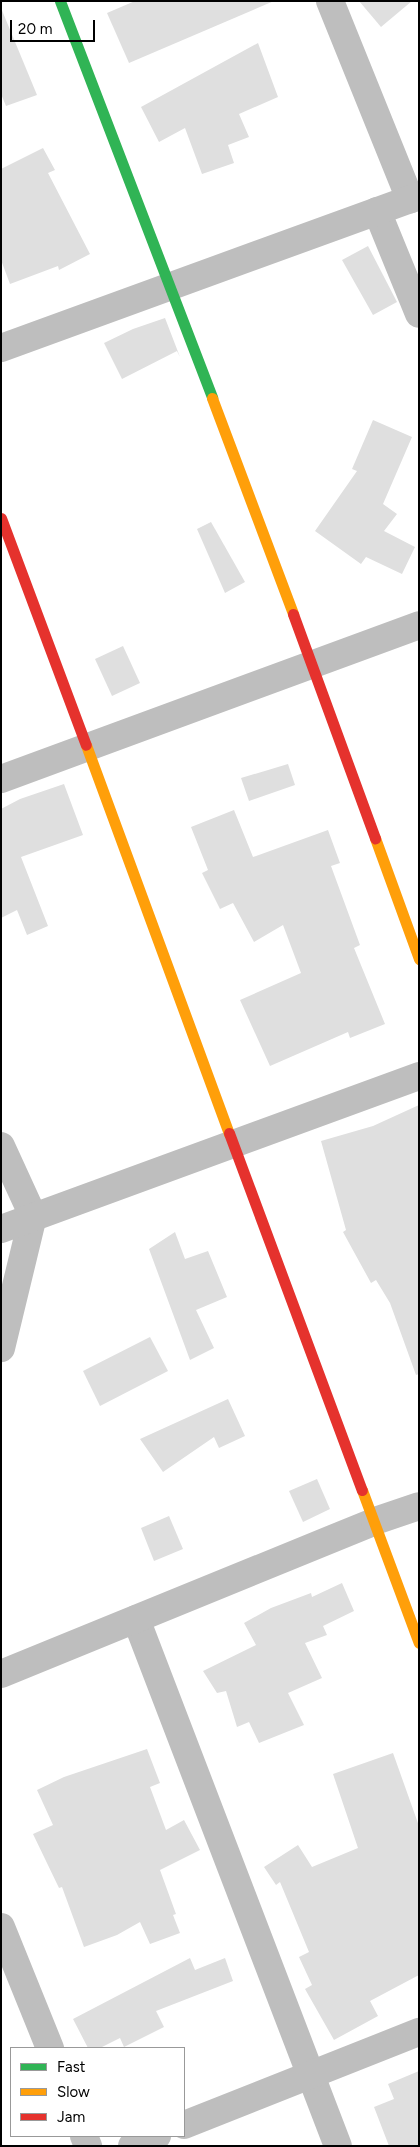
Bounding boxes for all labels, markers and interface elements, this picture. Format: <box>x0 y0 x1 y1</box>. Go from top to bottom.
scale bar <box>12 10 98 42</box>
text: 20 m <box>18 20 52 38</box>
legend <box>10 2047 185 2137</box>
text: Fast <box>57 2058 85 2076</box>
text: Slow <box>57 2083 90 2101</box>
text: Jam <box>57 2108 85 2126</box>

